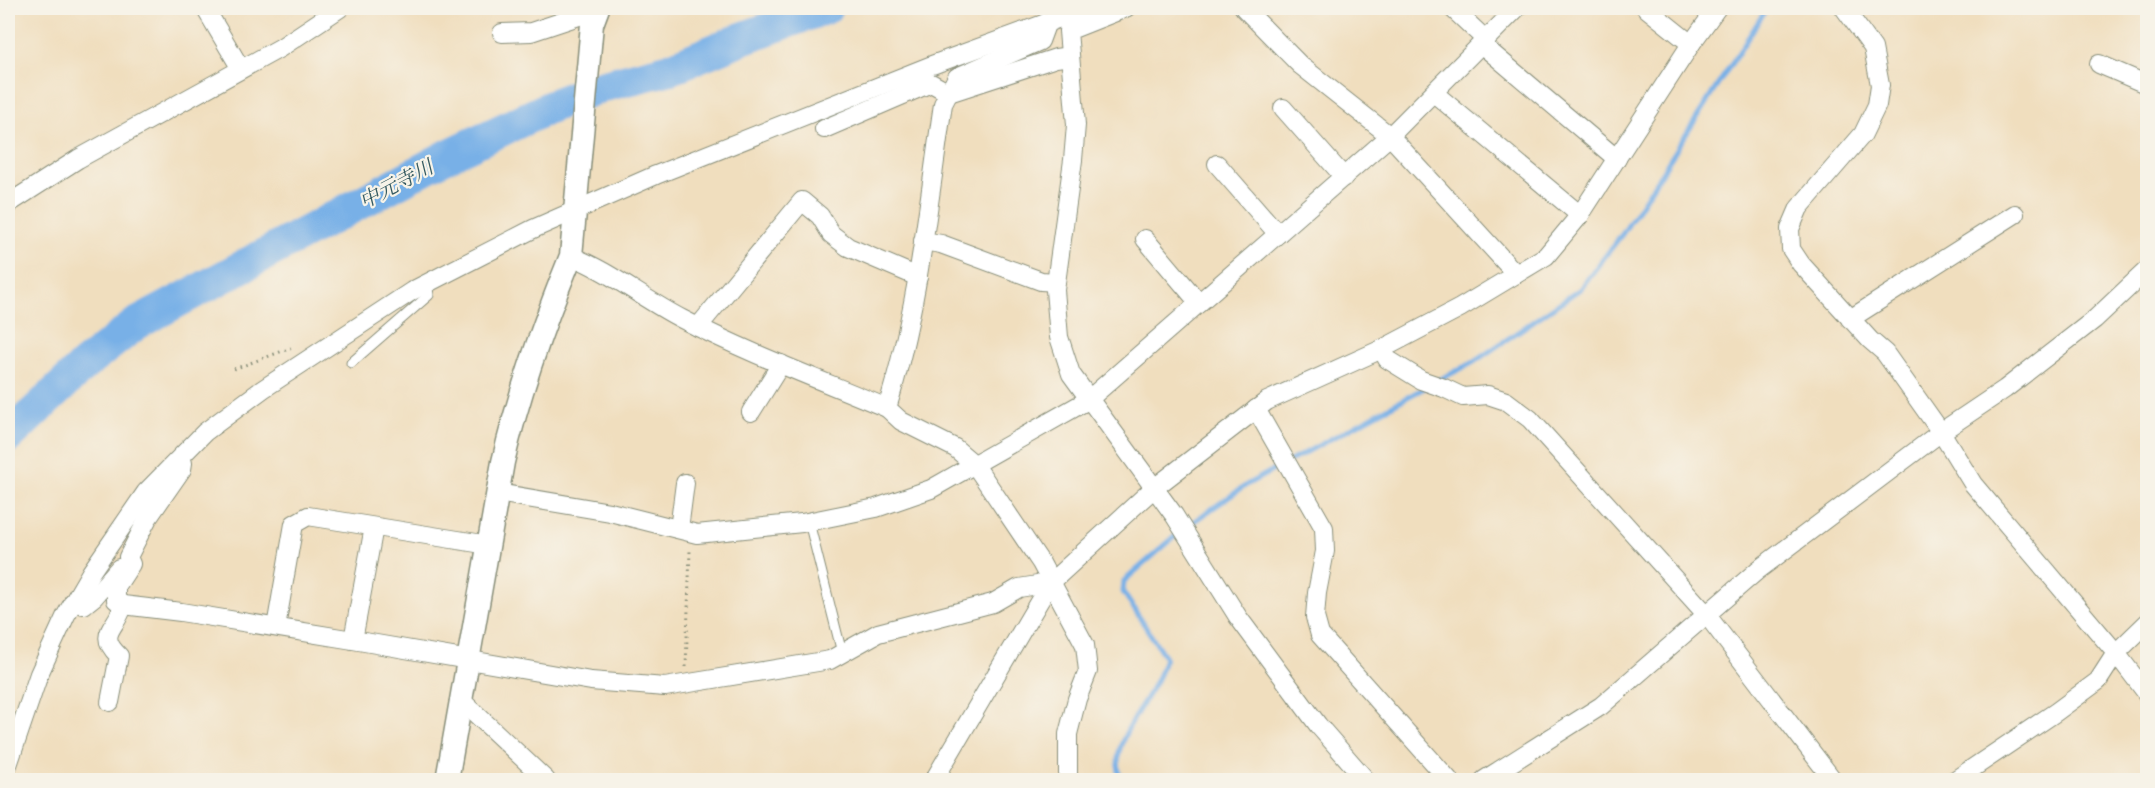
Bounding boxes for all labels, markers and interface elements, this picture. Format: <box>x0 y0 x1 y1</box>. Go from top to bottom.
water label: 中元寺川 <box>355 153 440 215</box>

